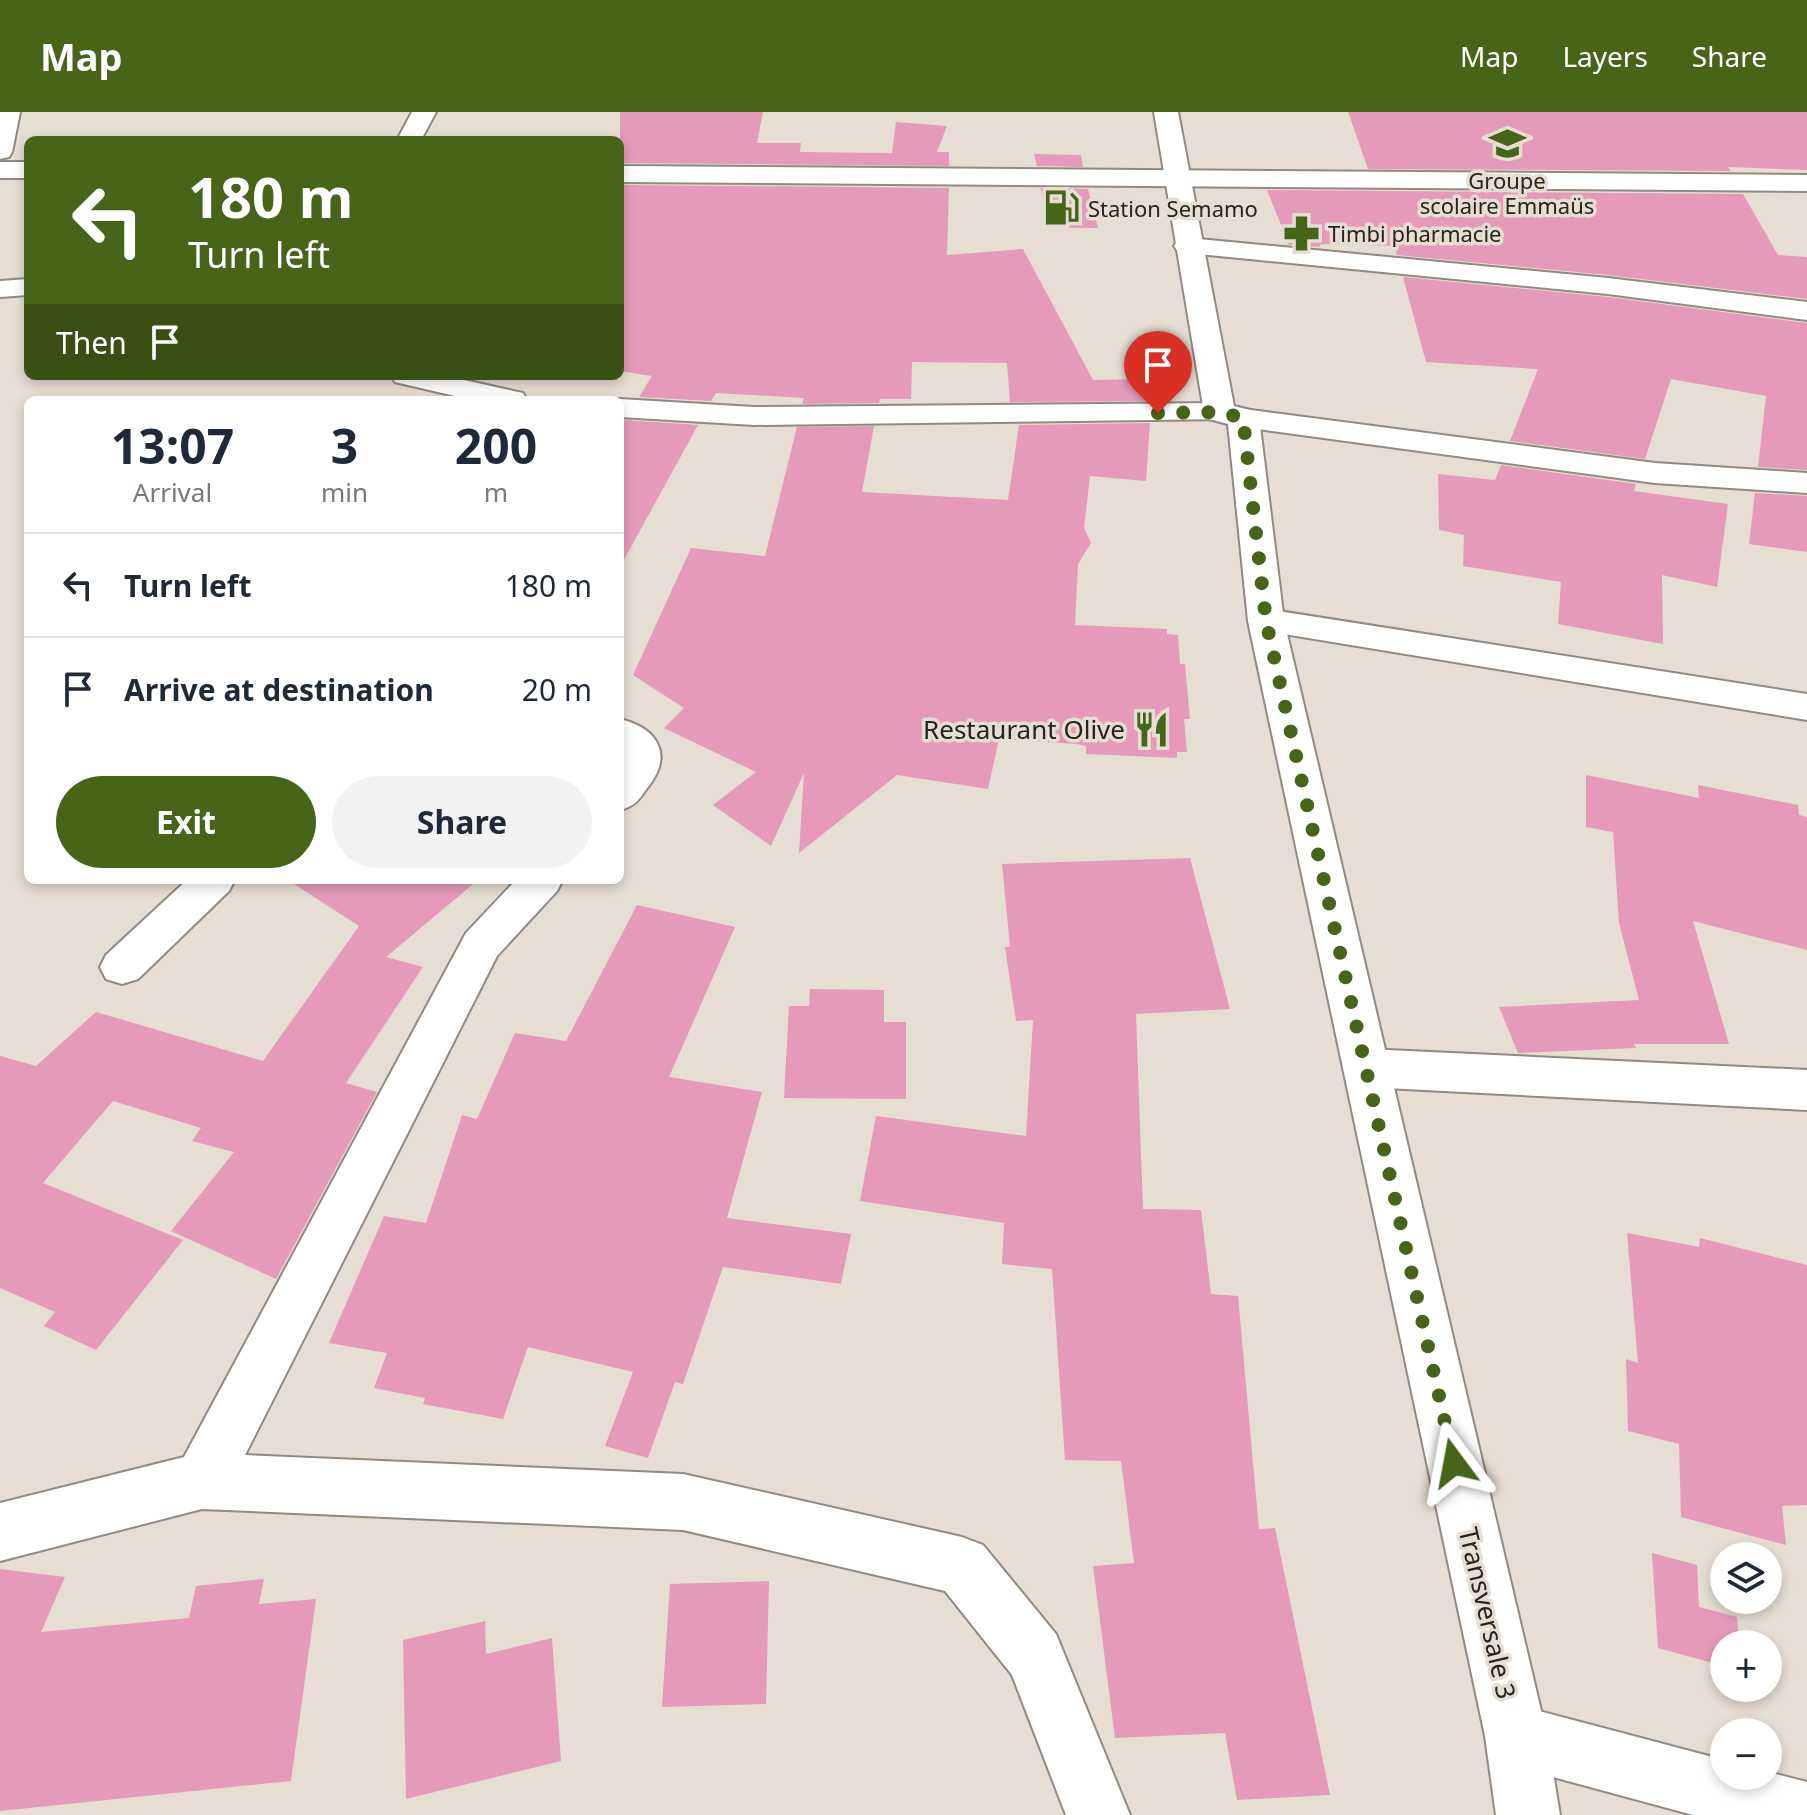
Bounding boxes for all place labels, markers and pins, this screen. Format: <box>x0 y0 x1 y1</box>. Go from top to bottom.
school or university icon: Groupe scolaire Emmaüs <box>1488 125 1526 163</box>
place label: Groupe scolaire Emmaüs <box>1420 165 1594 220</box>
fuel station icon: Station Semamo <box>1043 189 1081 227</box>
place label: Station Semamo <box>1088 193 1258 223</box>
pharmacy icon: Timbi pharmacie <box>1283 214 1321 252</box>
place label: Timbi pharmacie <box>1328 218 1502 248</box>
pin <box>1124 331 1192 413</box>
restaurant icon: Restaurant Olive <box>1132 710 1170 748</box>
place label: Restaurant Olive <box>923 711 1125 747</box>

